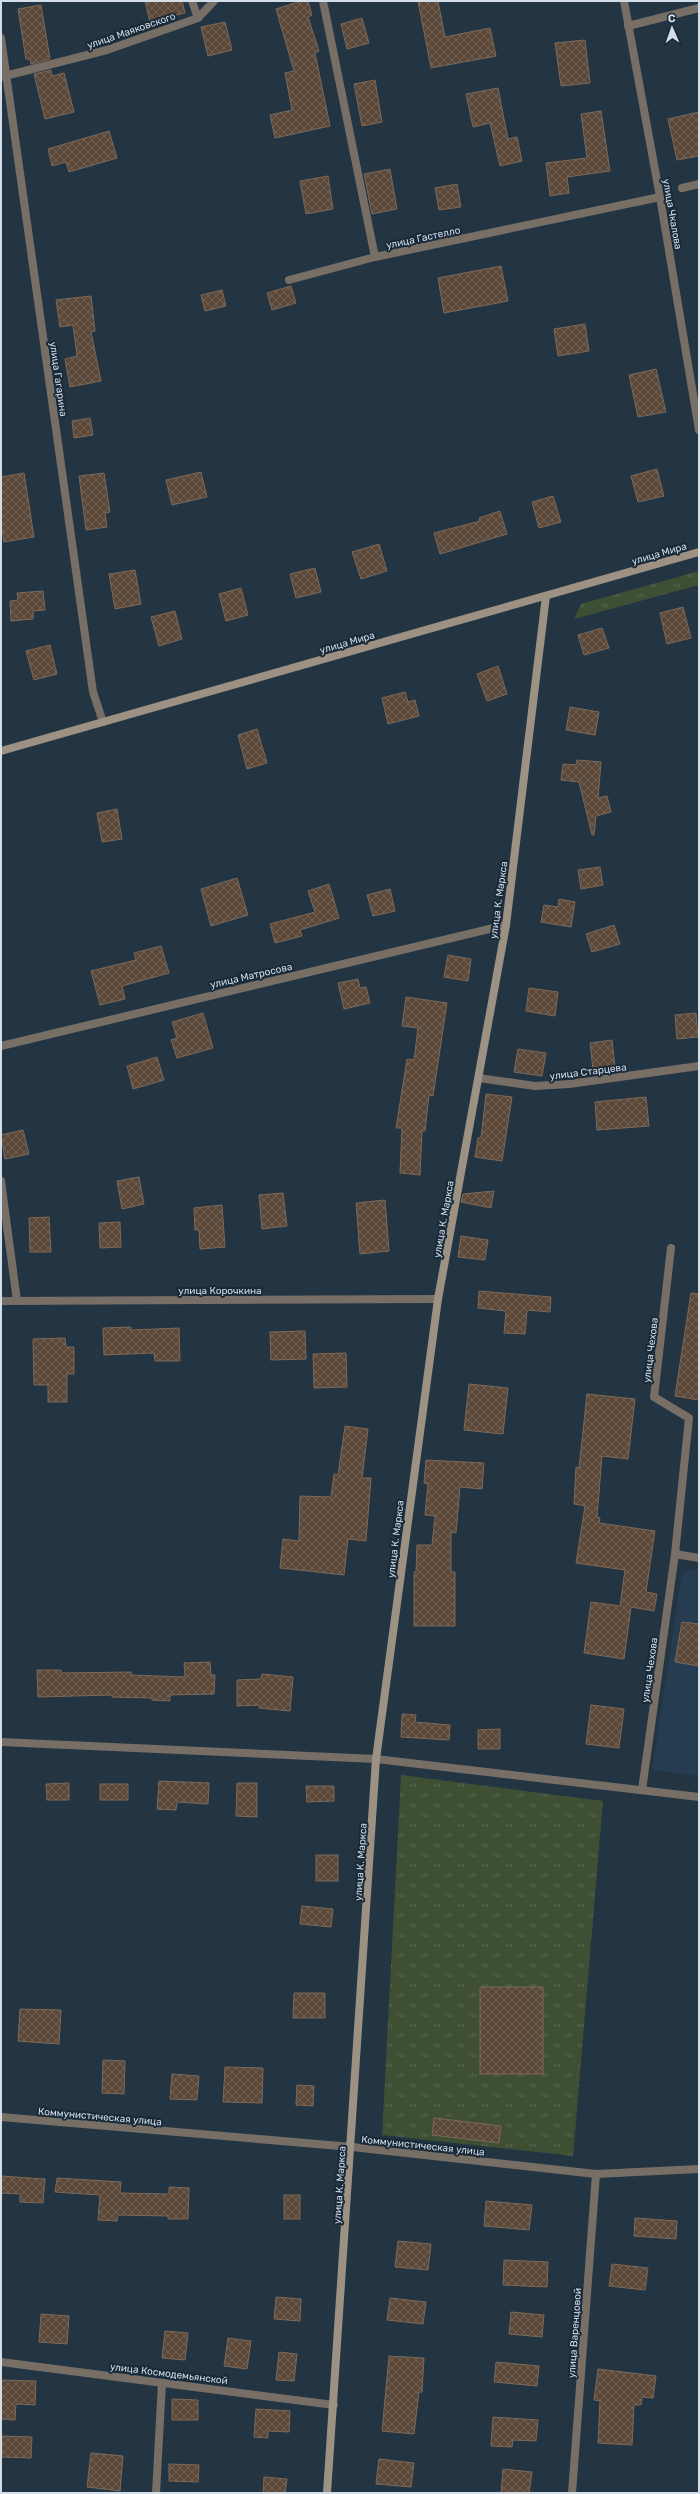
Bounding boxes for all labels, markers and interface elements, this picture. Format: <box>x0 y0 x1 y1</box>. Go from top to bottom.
north arrow <box>652 8 692 48</box>
street label: улица Маяковского <box>85 10 177 52</box>
text: С <box>668 12 676 25</box>
street label: улица Чкалова <box>660 178 684 250</box>
street label: улица Гастелло <box>385 224 462 252</box>
street label: улица Гагарина <box>47 341 69 417</box>
street label: улица Мира <box>630 540 688 568</box>
street label: улица Мира <box>318 629 376 657</box>
street label: улица К. Маркса <box>488 861 510 940</box>
street label: улица Матросова <box>209 961 293 991</box>
street label: улица Старцева <box>549 1061 627 1083</box>
street label: улица К. Маркса <box>431 1180 457 1259</box>
street label: улица Корочкина <box>178 1285 262 1297</box>
street label: улица Чехова <box>641 1317 661 1383</box>
street label: улица К. Маркса <box>385 1500 407 1579</box>
street label: улица Чехова <box>639 1637 660 1703</box>
street label: улица К. Маркса <box>352 1823 370 1901</box>
street label: Коммунистическая улица <box>38 2106 162 2128</box>
street label: Коммунистическая улица <box>361 2134 485 2158</box>
street label: улица К. Маркса <box>331 2146 349 2224</box>
street label: улица Варенцовой <box>566 2288 584 2379</box>
street label: улица Космодемьянской <box>109 2361 228 2387</box>

